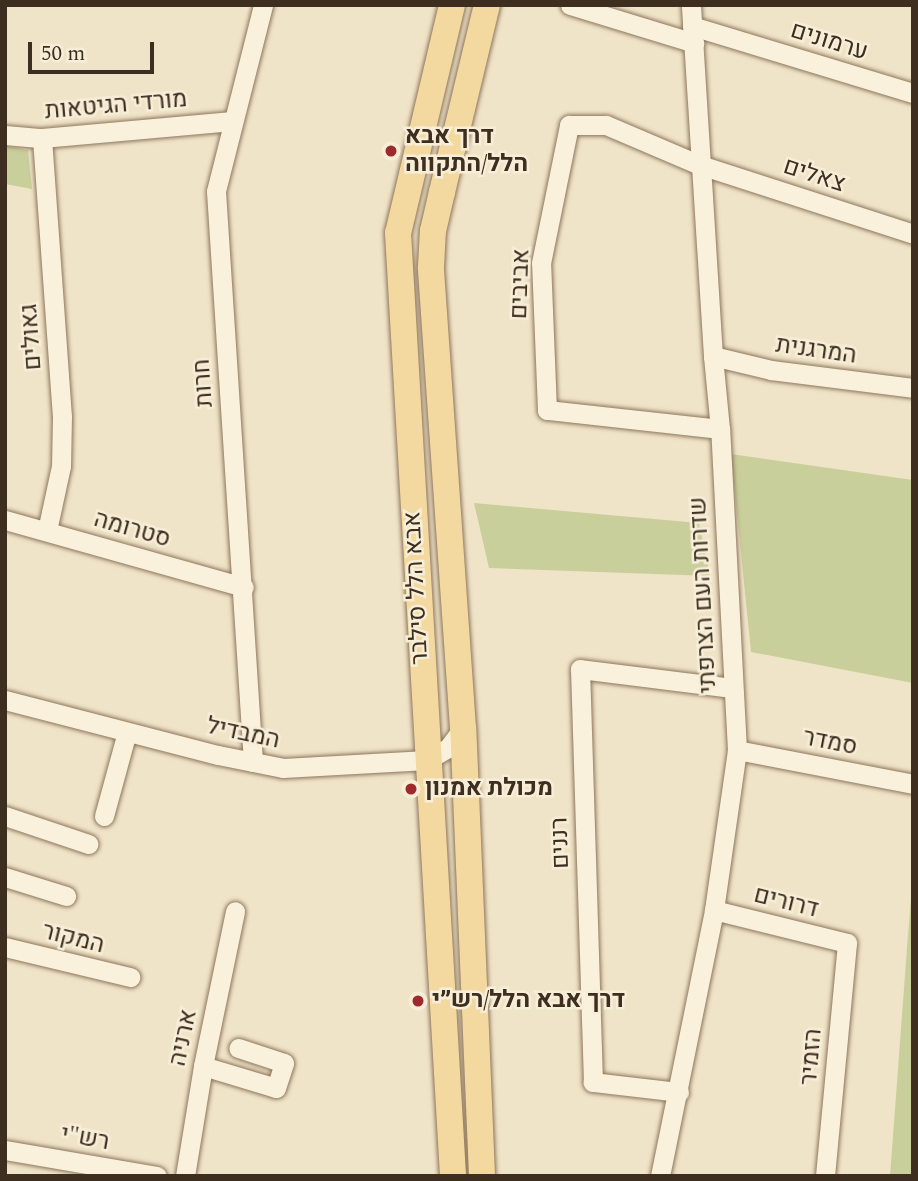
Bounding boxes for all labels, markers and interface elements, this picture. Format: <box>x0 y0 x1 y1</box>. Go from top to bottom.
street label: ערמונים <box>787 17 871 67</box>
scale bar <box>32 28 158 72</box>
text: 50 m <box>41 38 85 70</box>
street label: מורדי הגיטאות <box>44 85 188 127</box>
place label: דרך אבא הלל/התקווה <box>405 123 528 179</box>
marker: דרך אבא הלל/התקווה <box>383 143 399 159</box>
street label: צאלים <box>779 153 849 199</box>
street label: אביבים <box>505 248 537 320</box>
street label: גאולים <box>15 303 49 371</box>
street label: המרגנית <box>774 331 858 371</box>
street label: חרות <box>188 358 220 408</box>
street label: שדרות העם הצרפתי <box>684 496 724 694</box>
street label: סטרומה <box>90 505 174 555</box>
street label: אבא הלל סילבר <box>399 511 435 665</box>
street label: המבדיל <box>204 712 282 756</box>
street label: סמדר <box>800 724 860 762</box>
place label: מכולת אמנון <box>425 775 553 803</box>
marker: מכולת אמנון <box>403 781 419 797</box>
street label: רננים <box>546 817 576 869</box>
street label: דרורים <box>751 881 821 925</box>
street label: המקור <box>39 917 107 961</box>
place label: דרך אבא הלל/רש״י <box>432 987 625 1015</box>
marker: דרך אבא הלל/רש״י <box>410 993 426 1009</box>
street label: ארניה <box>164 1007 204 1069</box>
street label: הזמיר <box>795 1027 829 1087</box>
street label: רש"י <box>58 1121 112 1157</box>

